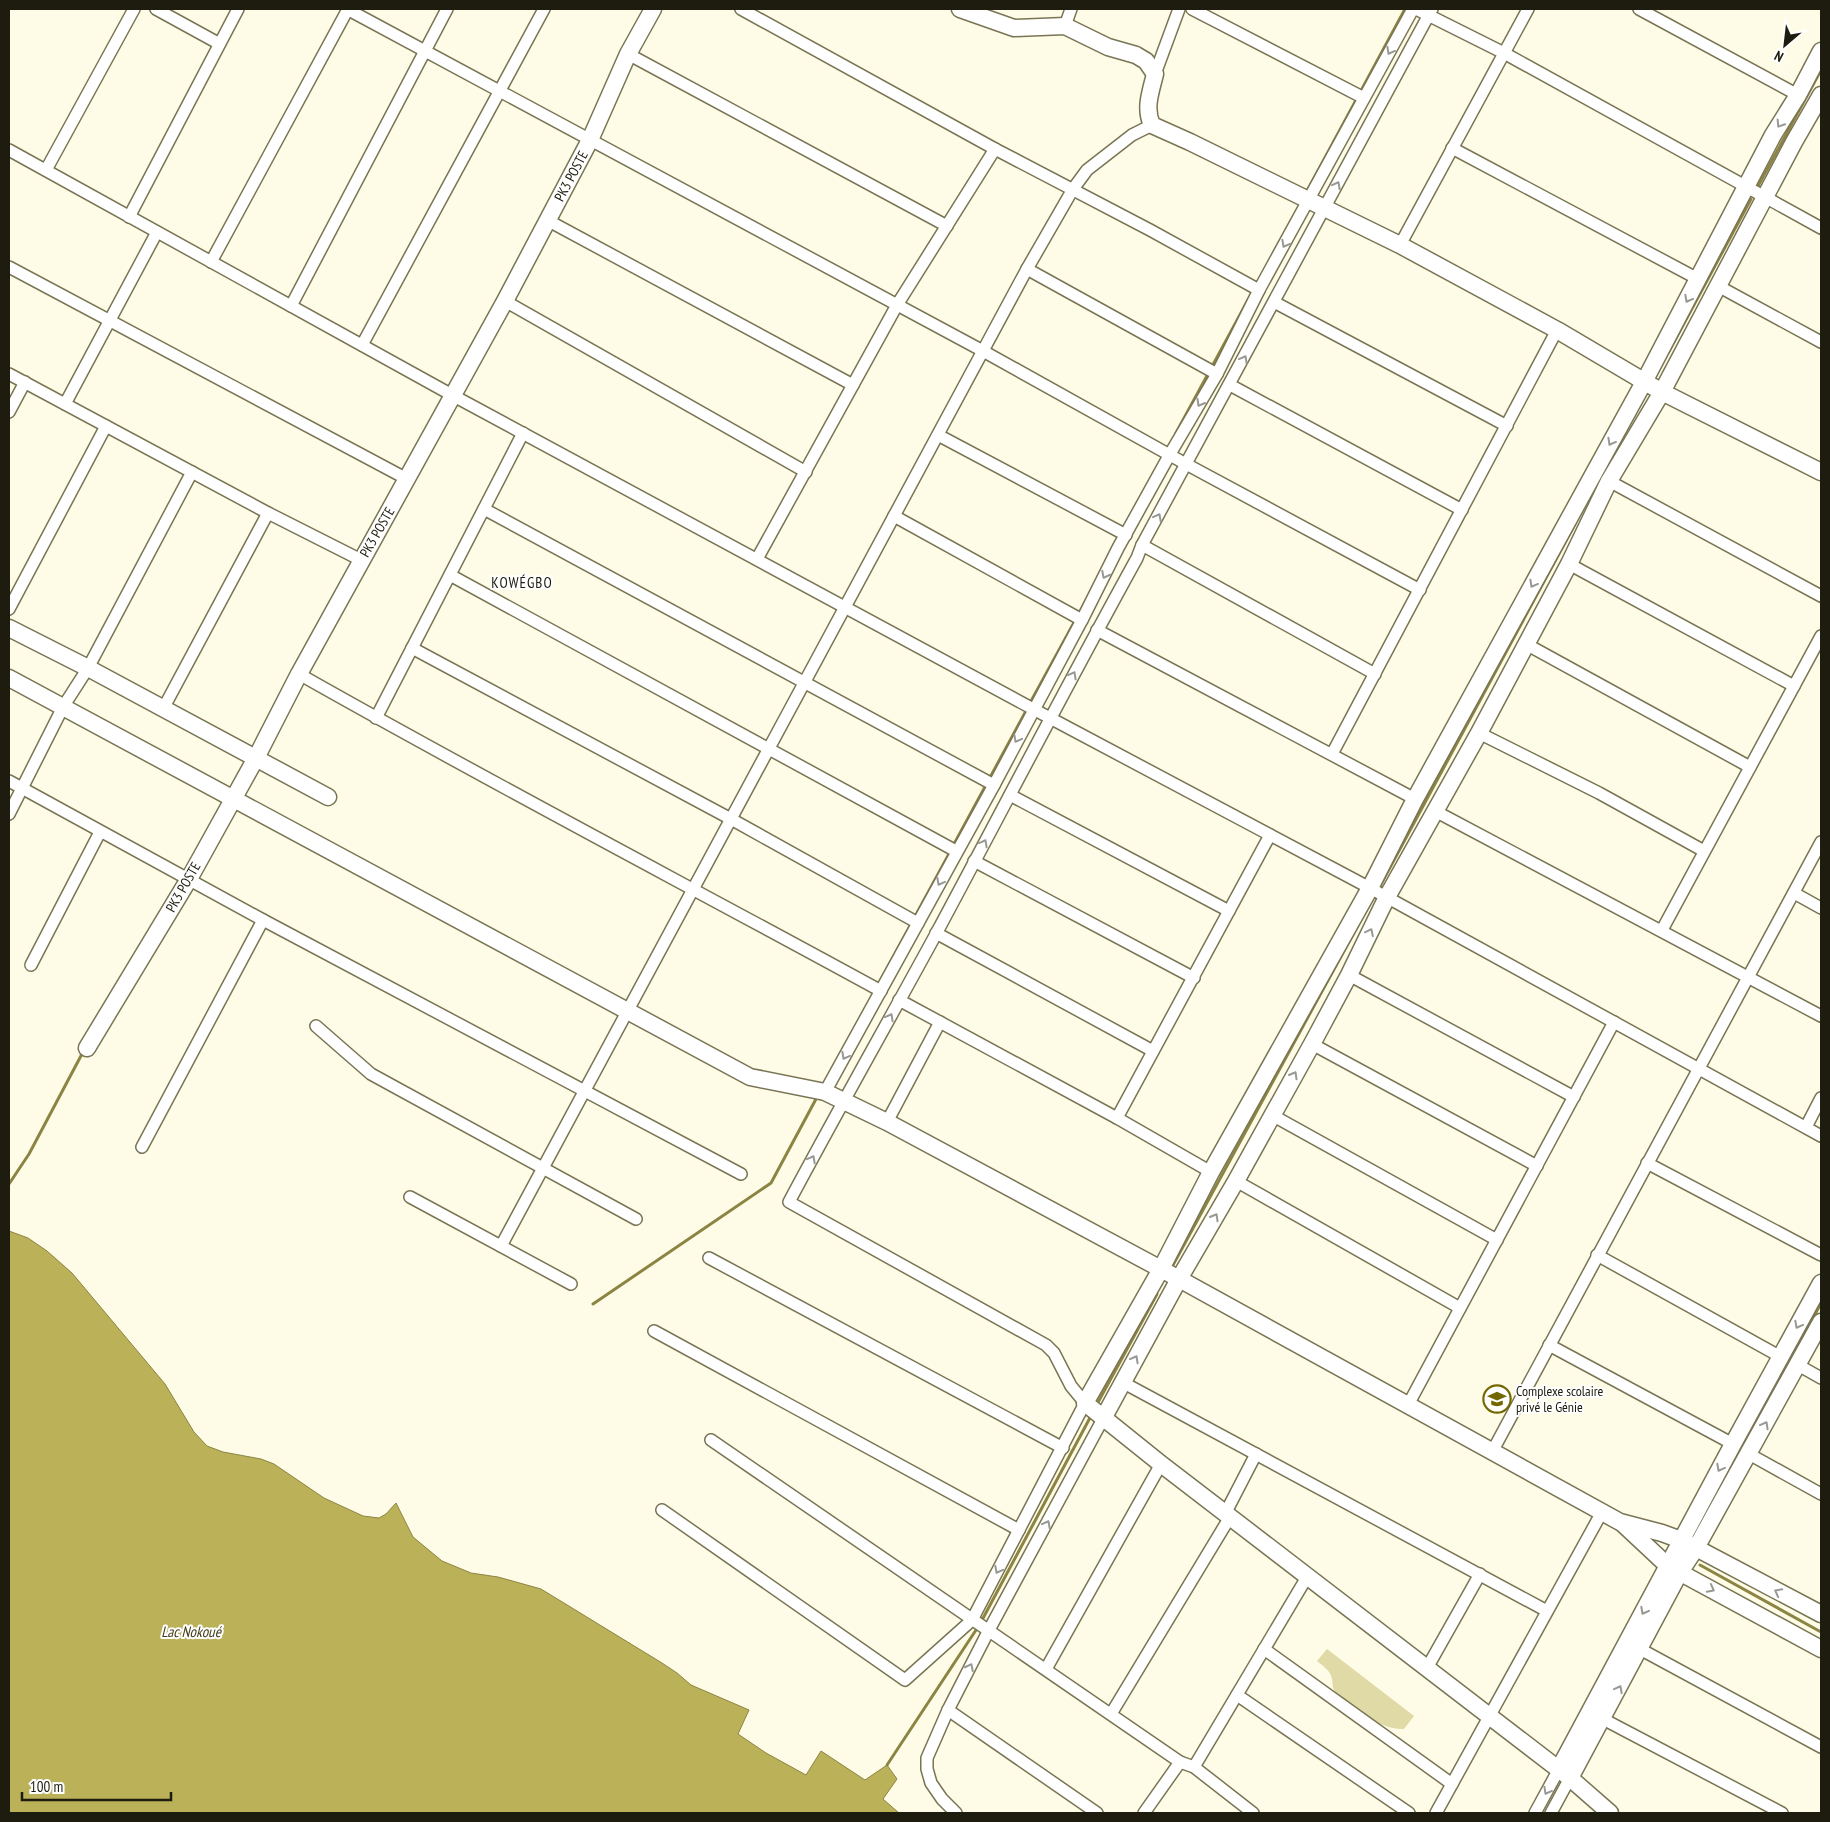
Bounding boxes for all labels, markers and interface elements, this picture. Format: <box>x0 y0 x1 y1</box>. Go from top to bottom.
north arrow <box>1760 20 1810 70</box>
one-way arrow <box>1386 46 1396 55</box>
text: N <box>1771 47 1786 66</box>
one-way arrow <box>1777 119 1787 128</box>
street label: PK3 POSTE <box>550 148 592 204</box>
one-way arrow <box>1331 181 1341 190</box>
one-way arrow <box>1281 238 1291 247</box>
one-way arrow <box>1684 293 1694 302</box>
one-way arrow <box>1238 355 1248 364</box>
one-way arrow <box>1197 397 1207 406</box>
one-way arrow <box>1607 437 1617 446</box>
street label: PK3 POSTE <box>356 504 398 560</box>
one-way arrow <box>1151 513 1161 522</box>
one-way arrow <box>1101 570 1111 579</box>
district label: KOWÉGBO <box>491 573 553 592</box>
one-way arrow <box>1529 579 1539 588</box>
one-way arrow <box>1067 672 1077 681</box>
one-way arrow <box>1013 734 1023 743</box>
one-way arrow <box>978 840 988 849</box>
street label: PK3 POSTE <box>162 859 204 915</box>
one-way arrow <box>936 877 946 886</box>
one-way arrow <box>1364 928 1374 937</box>
one-way arrow <box>884 1014 894 1023</box>
one-way arrow <box>842 1050 852 1059</box>
one-way arrow <box>1288 1072 1298 1081</box>
one-way arrow <box>805 1156 815 1165</box>
one-way arrow <box>1209 1214 1219 1223</box>
one-way arrow <box>1794 1320 1804 1329</box>
one-way arrow <box>1129 1355 1139 1364</box>
place label: Complexe scolaire privé le Génie <box>1516 1382 1604 1416</box>
school or university icon: Complexe scolaire privé le Génie <box>1482 1384 1512 1414</box>
one-way arrow <box>1759 1421 1769 1430</box>
one-way arrow <box>1716 1463 1726 1472</box>
one-way arrow <box>1041 1520 1051 1529</box>
one-way arrow <box>994 1565 1004 1574</box>
one-way arrow <box>1706 1583 1715 1593</box>
one-way arrow <box>1774 1588 1783 1598</box>
one-way arrow <box>1640 1606 1650 1615</box>
water label: Lac Nokoué <box>161 1622 223 1641</box>
one-way arrow <box>964 1663 974 1672</box>
one-way arrow <box>1613 1686 1623 1695</box>
scale bar <box>22 1770 171 1802</box>
text: 100 m <box>30 1777 63 1796</box>
one-way arrow <box>1543 1786 1553 1795</box>

